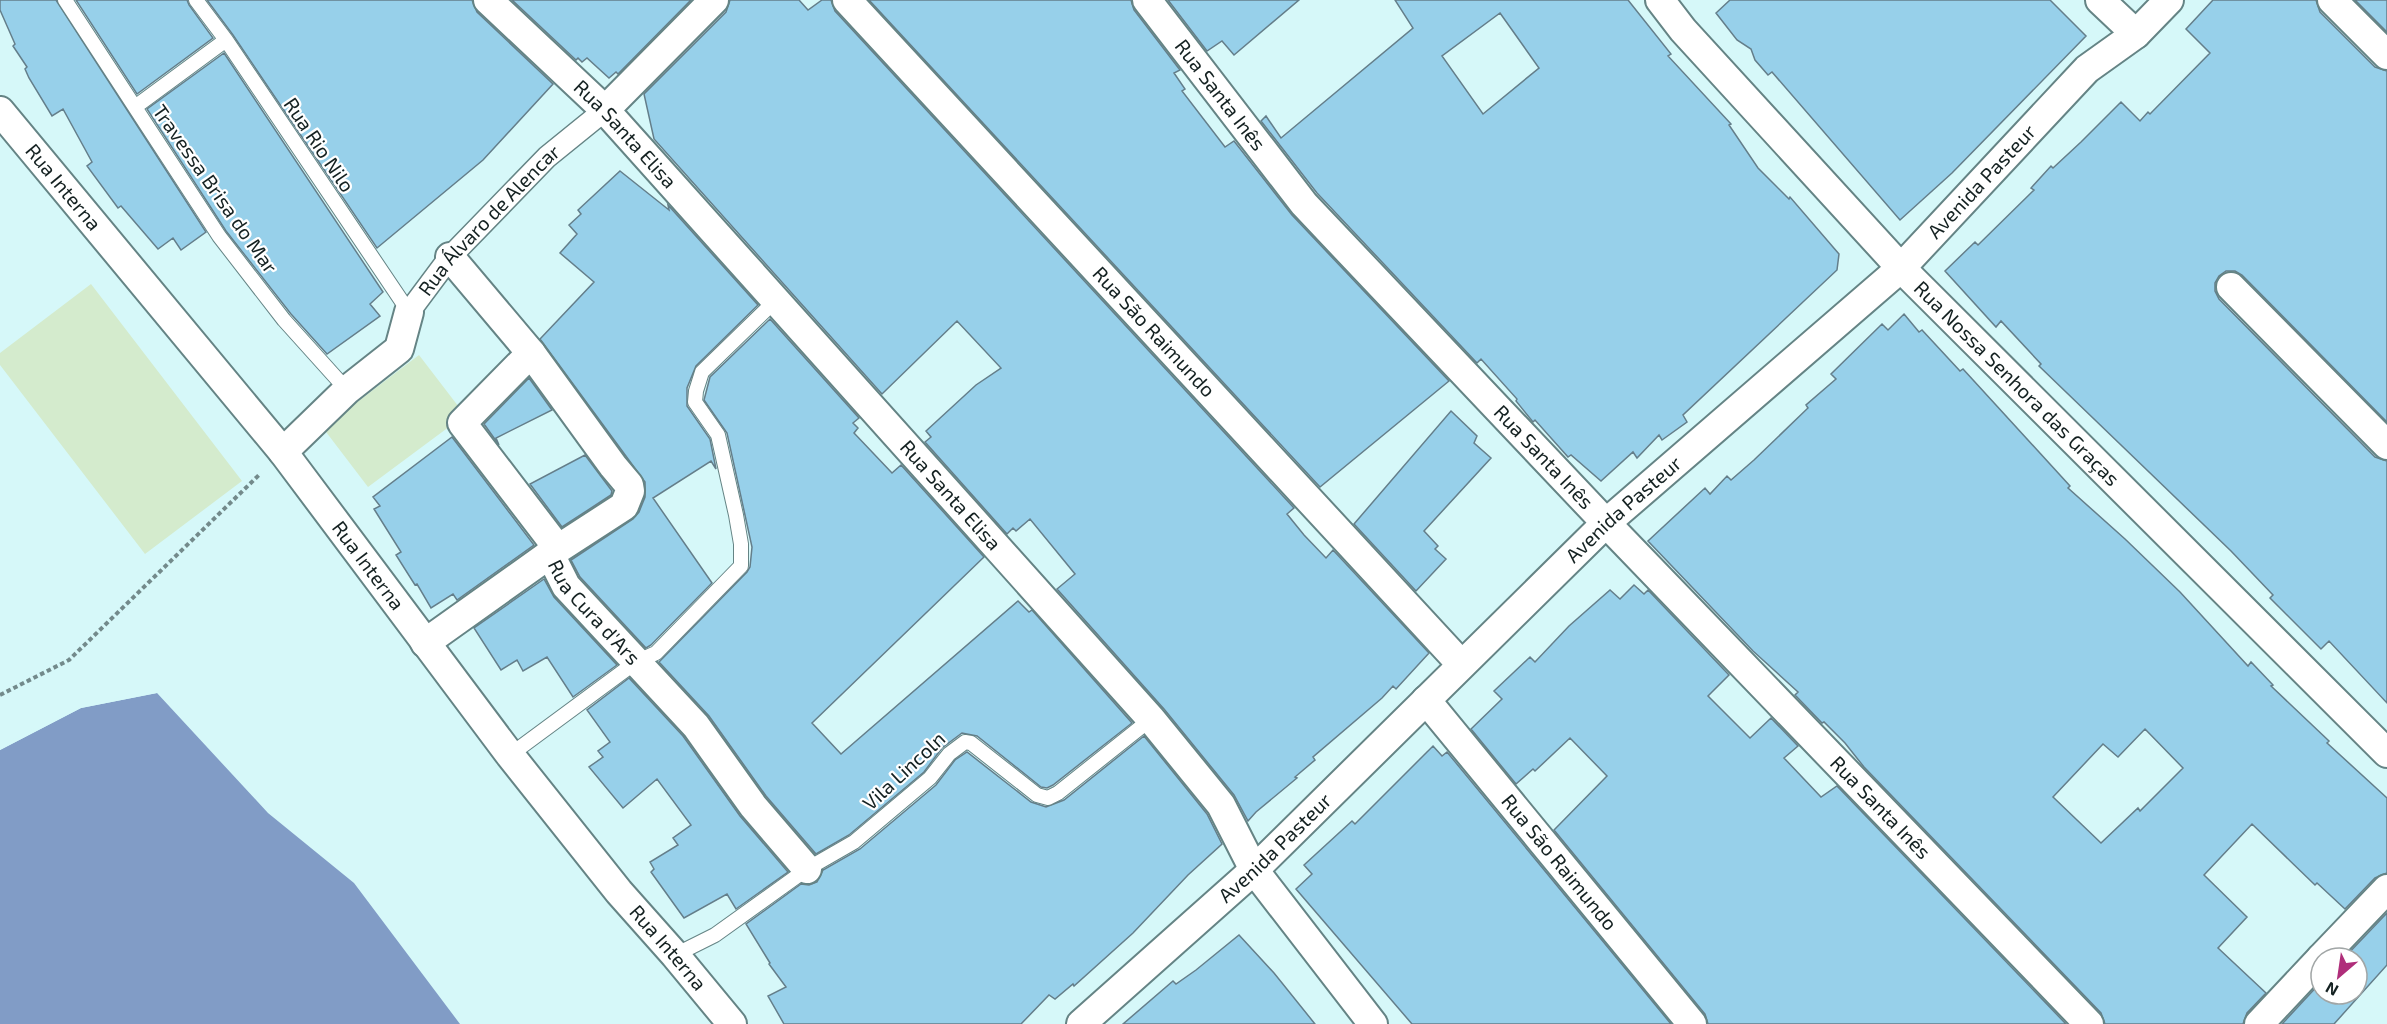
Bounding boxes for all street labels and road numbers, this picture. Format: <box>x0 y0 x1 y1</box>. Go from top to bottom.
street label: Rua Santa Inês <box>1171 34 1271 155</box>
street label: Rua Santa Elisa <box>570 74 682 193</box>
street label: Rua Rio Nilo <box>279 93 360 196</box>
street label: Travessa Brisa do Mar <box>148 99 283 277</box>
street label: Avenida Pasteur <box>1922 119 2040 243</box>
street label: Rua Interna <box>21 138 107 235</box>
street label: Rua Álvaro de Alencar <box>412 139 564 300</box>
street label: Rua São Raimundo <box>1088 261 1221 401</box>
street label: Rua Nossa Senhora das Graças <box>1910 275 2125 490</box>
street label: Rua Santa Inês <box>1490 400 1599 513</box>
street label: Rua Santa Elisa <box>896 435 1007 555</box>
street label: Avenida Pasteur <box>1560 450 1686 567</box>
street label: Rua Interna <box>328 516 410 614</box>
street label: Rua Cura d'Ars <box>544 555 646 669</box>
street label: Vila Lincoln <box>857 726 950 814</box>
street label: Rua Santa Inês <box>1826 750 1936 863</box>
street label: Avenida Pasteur <box>1213 788 1336 907</box>
street label: Rua São Raimundo <box>1497 789 1623 935</box>
street label: Rua Interna <box>625 900 712 995</box>

